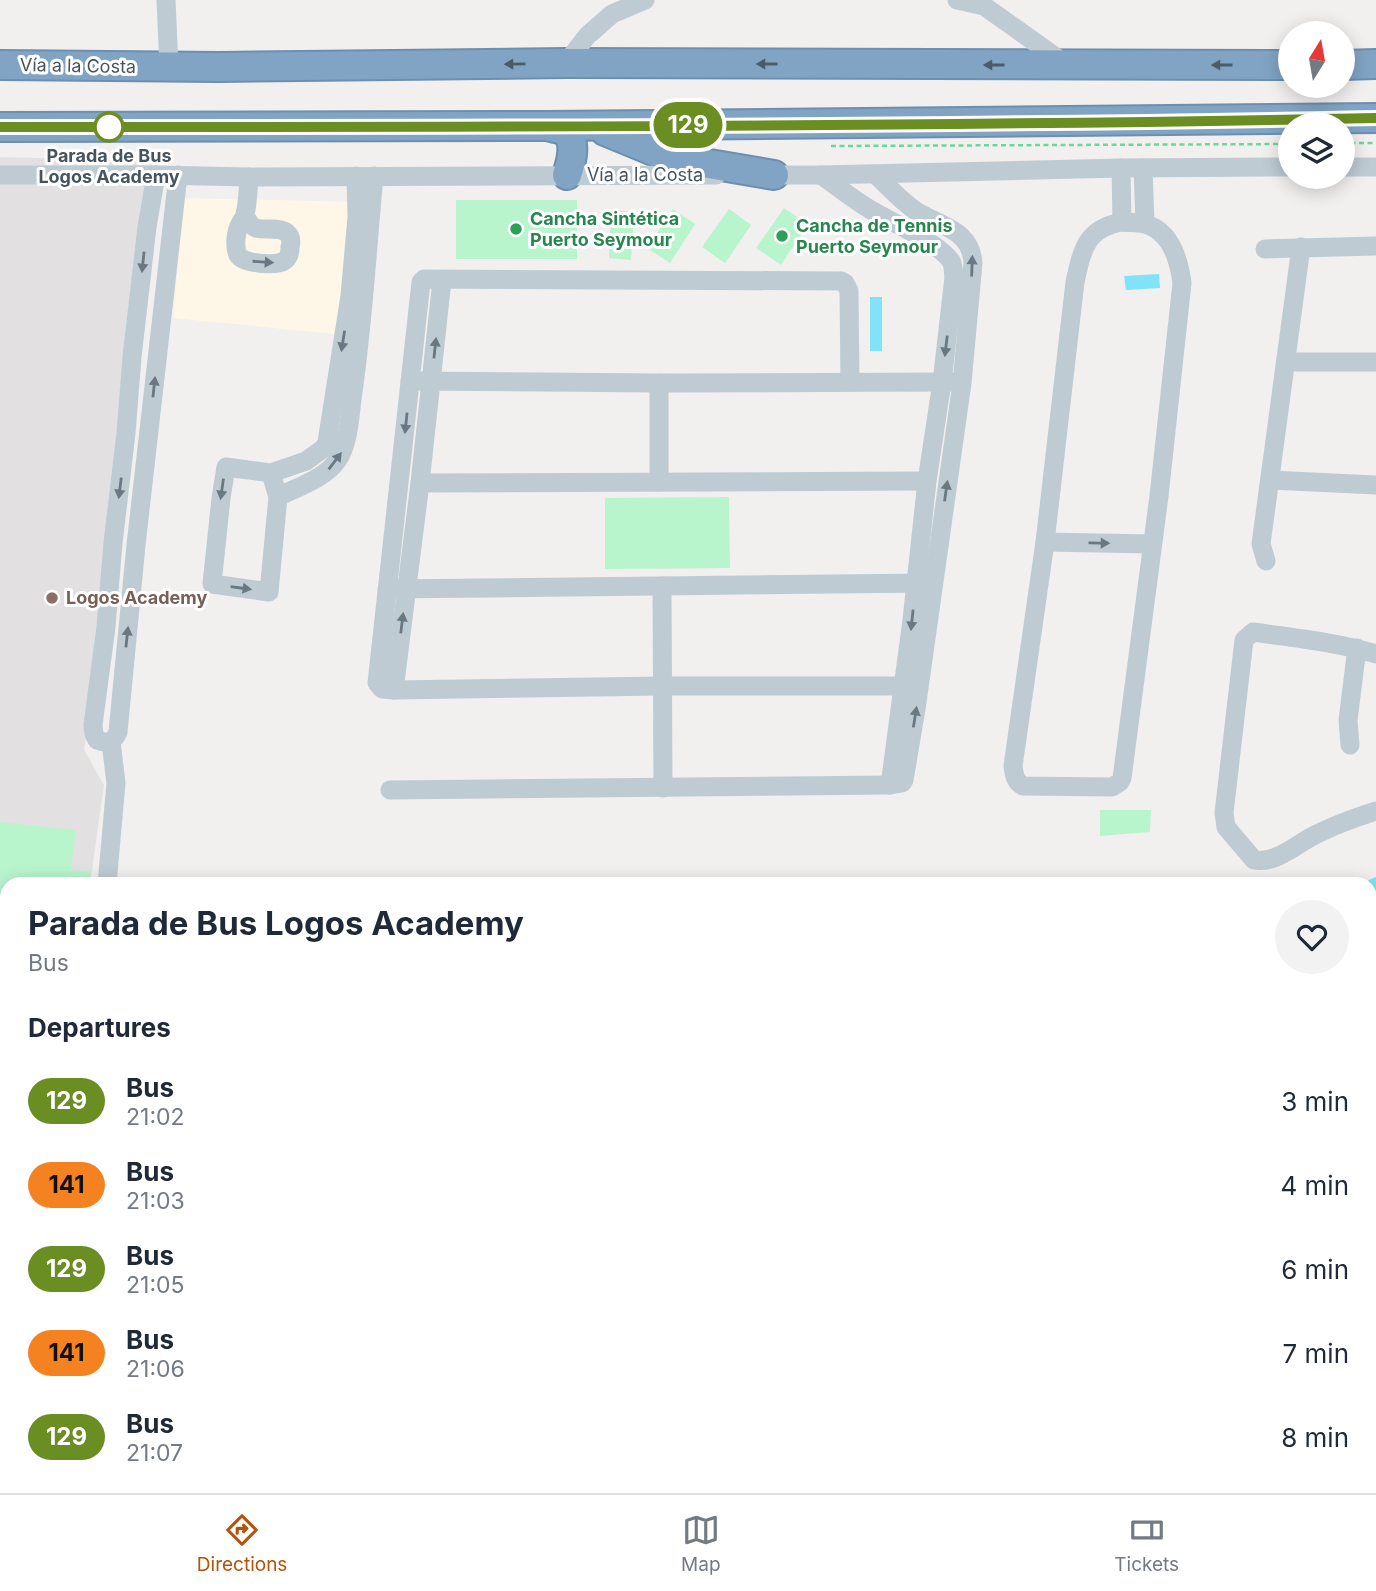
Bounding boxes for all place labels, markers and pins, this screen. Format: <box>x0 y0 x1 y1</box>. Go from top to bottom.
marker: Parada de Bus Logos Academy <box>94 112 124 142</box>
place label: Parada de Bus Logos Academy <box>38 145 180 187</box>
place label: Cancha Sintética Puerto Seymour <box>530 208 679 250</box>
place label: Cancha de Tennis Puerto Seymour <box>796 215 953 257</box>
marker: Cancha Sintética Puerto Seymour <box>508 221 524 237</box>
marker: Cancha de Tennis Puerto Seymour <box>774 228 790 244</box>
place label: Logos Academy <box>66 587 207 608</box>
marker: Logos Academy <box>44 590 60 606</box>

